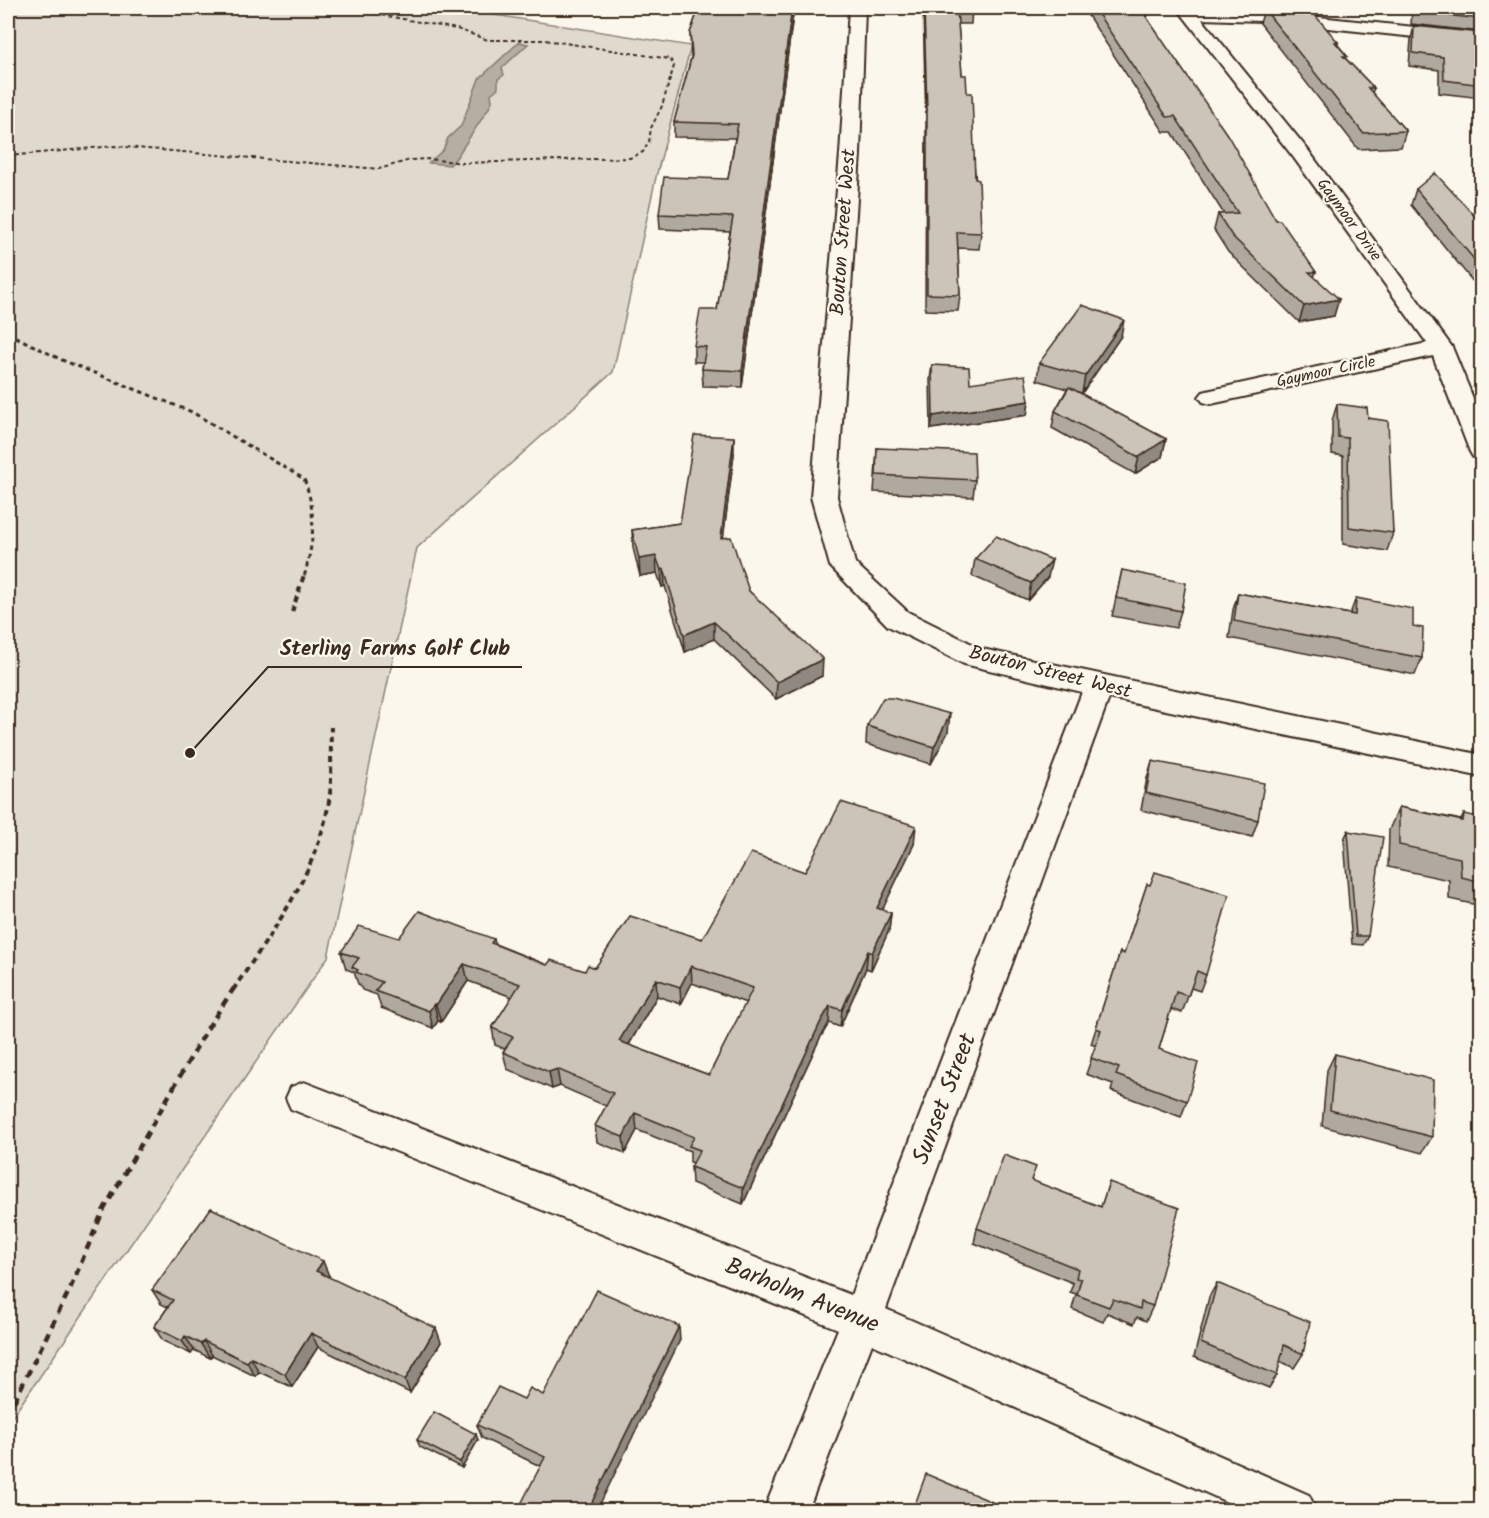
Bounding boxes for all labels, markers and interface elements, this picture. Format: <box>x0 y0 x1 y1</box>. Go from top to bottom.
street label: Bouton Street West <box>822 148 866 316</box>
street label: Gaymoor Drive <box>1310 173 1388 267</box>
street label: Gaymoor Circle <box>1274 349 1378 395</box>
callout: Sterling Farms Golf Club <box>268 628 522 667</box>
text: Sterling Farms Golf Club <box>280 633 510 666</box>
street label: Bouton Street West <box>965 637 1135 709</box>
street label: Sunset Street <box>902 1027 988 1170</box>
street label: Barholm Avenue <box>719 1247 885 1345</box>

